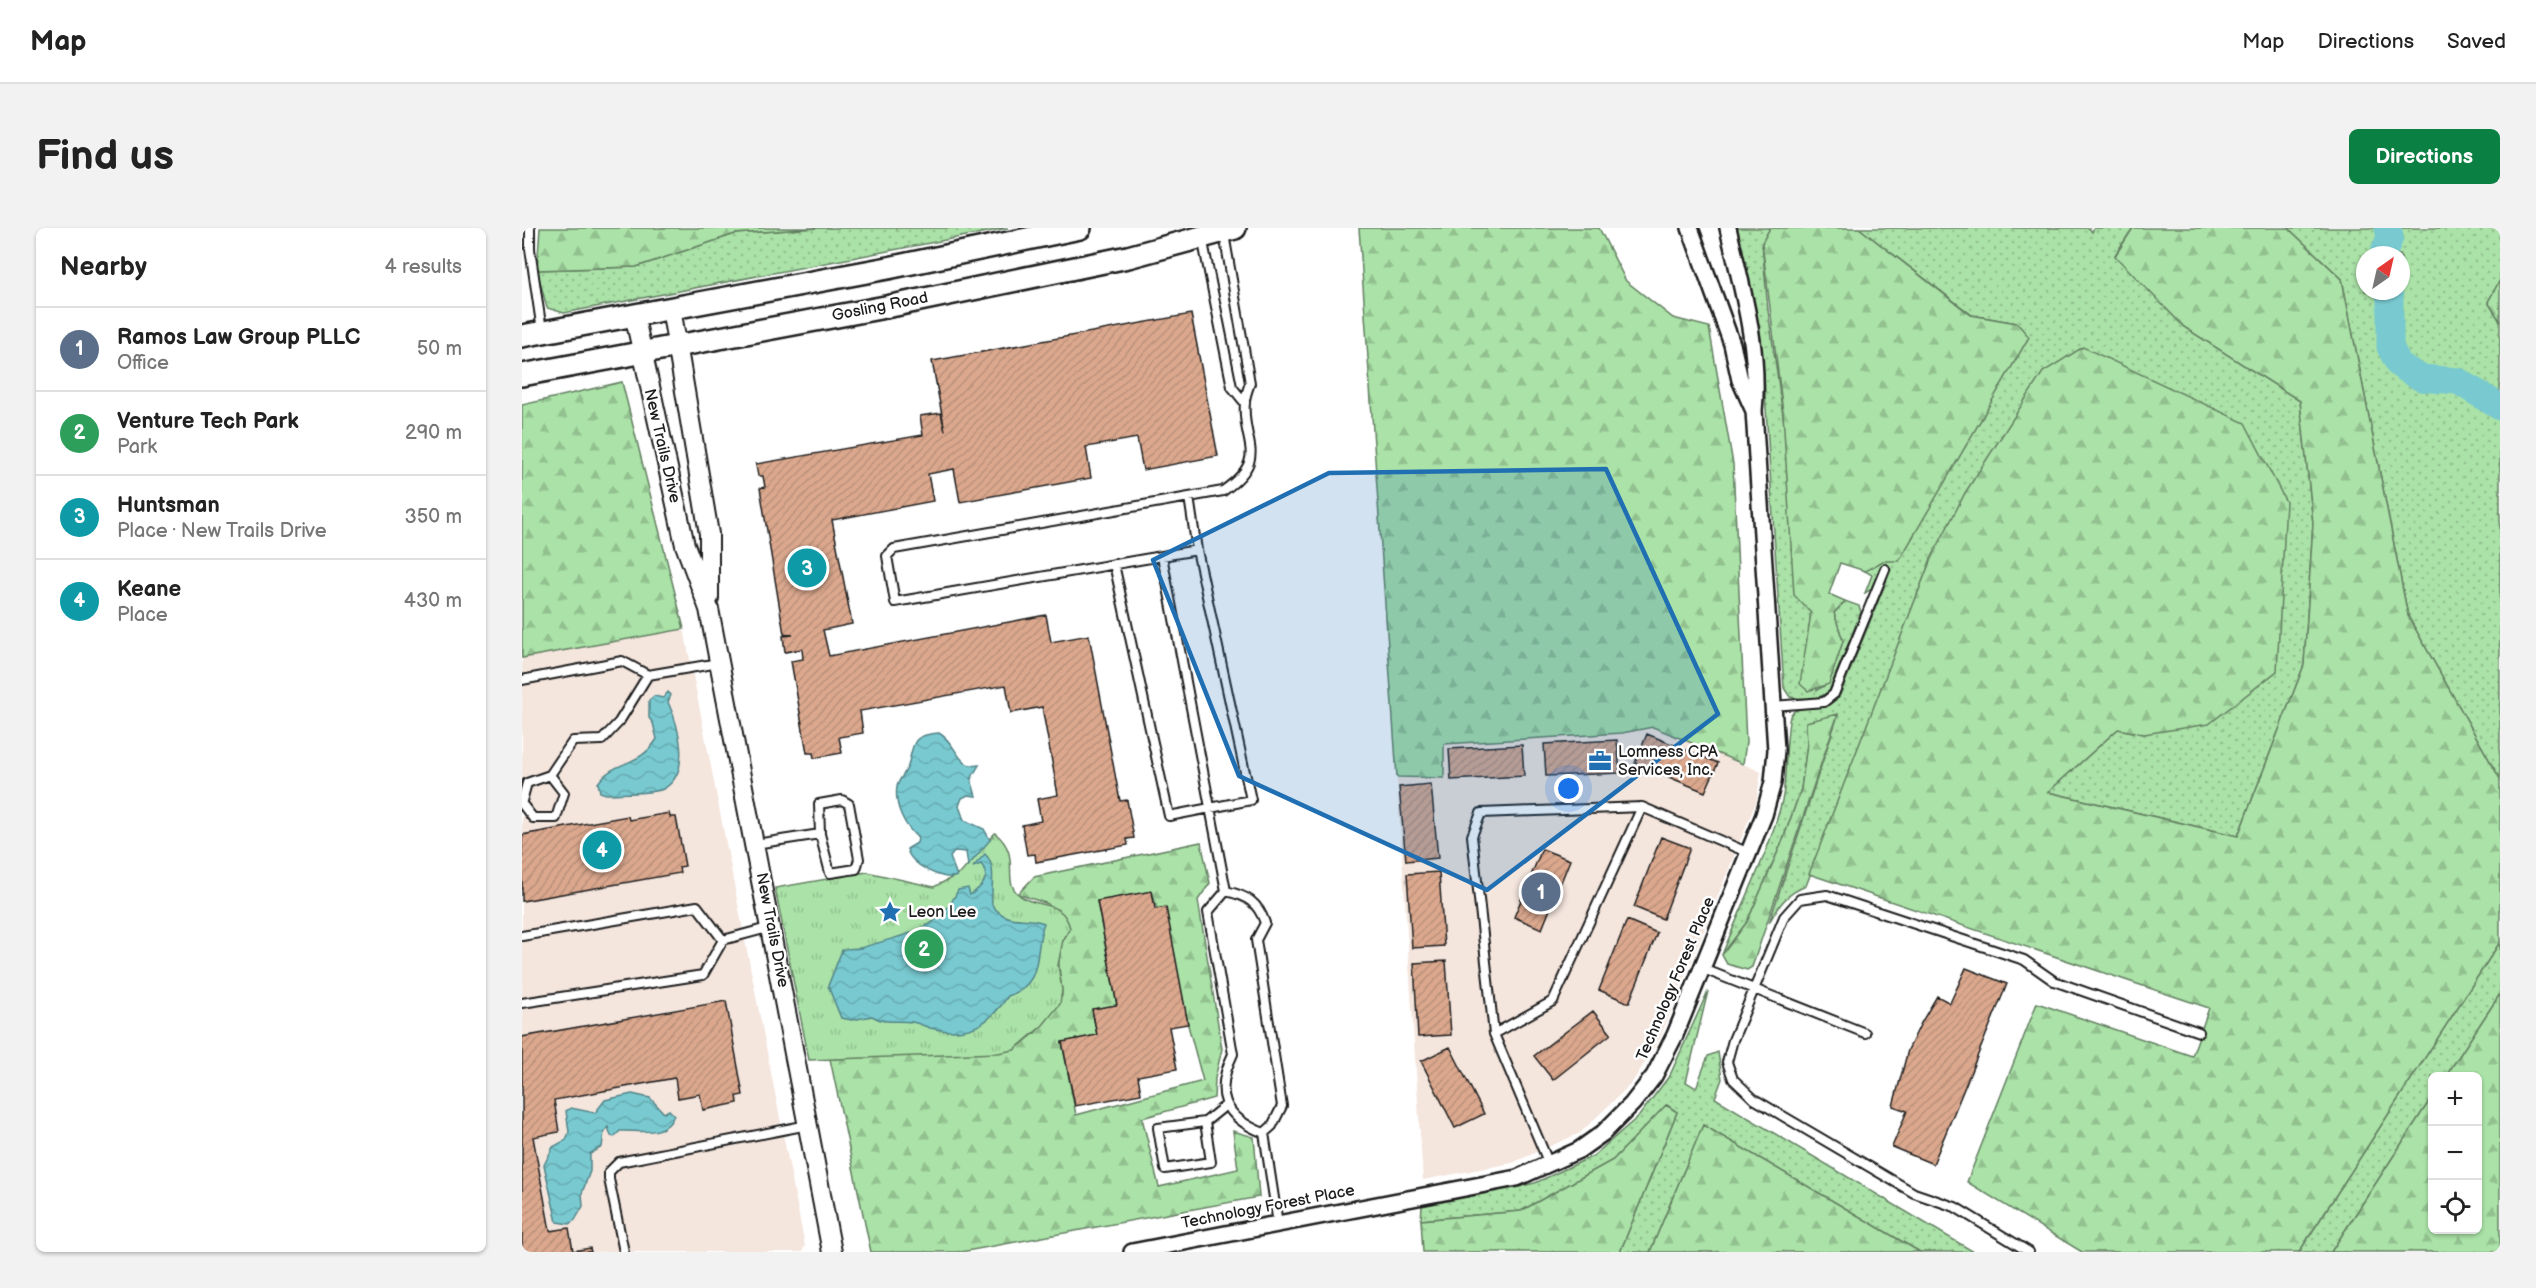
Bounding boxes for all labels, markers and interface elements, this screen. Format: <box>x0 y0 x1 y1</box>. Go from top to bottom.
text: Map <box>30 25 86 58</box>
text: Map <box>2242 29 2285 54</box>
text: Directions <box>2318 29 2414 54</box>
text: Saved <box>2447 29 2506 54</box>
button: Directions <box>2349 129 2500 184</box>
text: Find us <box>36 131 174 182</box>
north arrow <box>2356 246 2410 300</box>
text: Nearby <box>60 252 147 283</box>
text: 4 results <box>384 255 462 279</box>
street label: Gosling Road <box>830 288 930 326</box>
text: Ramos Law Group PLLC <box>117 324 360 351</box>
text: 1 <box>75 337 84 361</box>
text: 50 m <box>417 337 462 361</box>
text: Office <box>117 351 169 375</box>
street label: New Trails Drive <box>640 387 684 505</box>
text: Venture Tech Park <box>117 408 299 435</box>
text: 2 <box>74 421 85 445</box>
text: 290 m <box>405 421 462 445</box>
text: Park <box>117 435 157 459</box>
text: Huntsman <box>117 492 220 519</box>
text: 3 <box>74 505 85 529</box>
text: 350 m <box>405 505 462 529</box>
text: Place · New Trails Drive <box>117 519 327 543</box>
pin: 3 <box>788 546 826 590</box>
text: Keane <box>117 576 181 603</box>
text: 4 <box>74 589 85 613</box>
text: 430 m <box>404 589 462 613</box>
text: Place <box>117 603 168 627</box>
place label: Lomness CPA Services, Inc. <box>1618 743 1718 780</box>
office icon: Lomness CPA Services, Inc. <box>1587 748 1613 774</box>
your location <box>1554 774 1583 803</box>
pin: 4 <box>582 828 622 872</box>
pin: 1 <box>1522 870 1560 914</box>
street label: New Trails Drive <box>752 871 793 990</box>
street label: Technology Forest Place <box>1633 894 1719 1064</box>
place icon: Leon Lee <box>877 899 903 925</box>
place label: Leon Lee <box>908 903 977 922</box>
pin: 2 <box>904 926 944 972</box>
map controls <box>2428 1072 2482 1234</box>
button: + <box>2428 1072 2482 1126</box>
button: − <box>2428 1126 2482 1180</box>
button: locate <box>2428 1180 2482 1234</box>
street label: Technology Forest Place <box>1180 1181 1357 1233</box>

